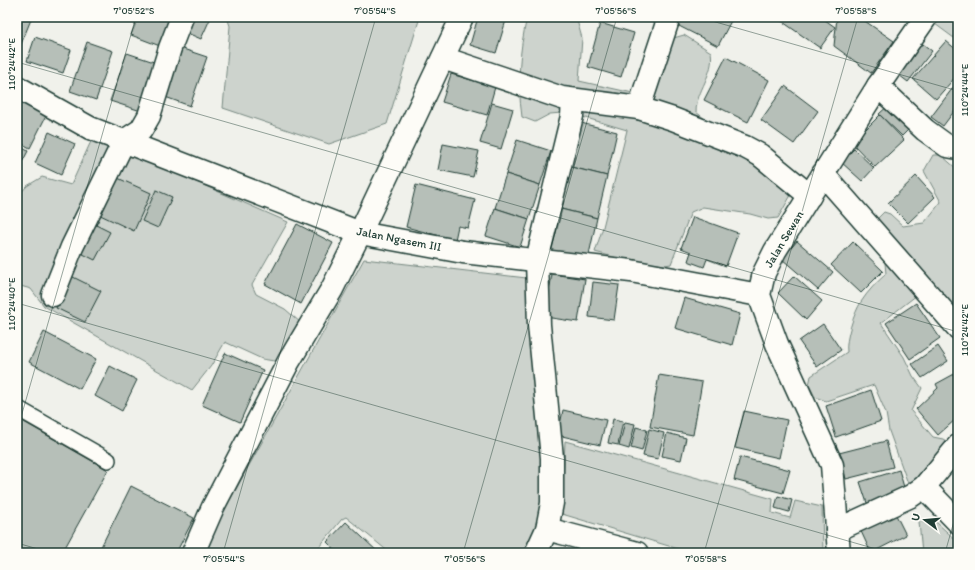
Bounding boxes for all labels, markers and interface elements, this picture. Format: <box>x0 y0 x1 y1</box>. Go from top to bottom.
text: 7°05'52"S <box>114 4 155 17</box>
text: 7°05'54"S <box>354 4 396 17</box>
text: 7°05'56"S <box>596 4 637 17</box>
text: 7°05'58"S <box>835 4 877 17</box>
text: 110°24'42"E <box>5 38 18 90</box>
text: 110°24'44"E <box>958 63 971 116</box>
street label: Jalan Sewan <box>762 208 807 270</box>
street label: Jalan Ngasem III <box>355 224 443 254</box>
text: 110°24'40"E <box>5 277 18 330</box>
text: 110°24'42"E <box>958 304 971 356</box>
north arrow <box>905 500 945 540</box>
text: U <box>909 512 923 523</box>
text: 7°05'54"S <box>203 552 245 565</box>
text: 7°05'56"S <box>445 552 486 565</box>
text: 7°05'58"S <box>685 552 727 565</box>

